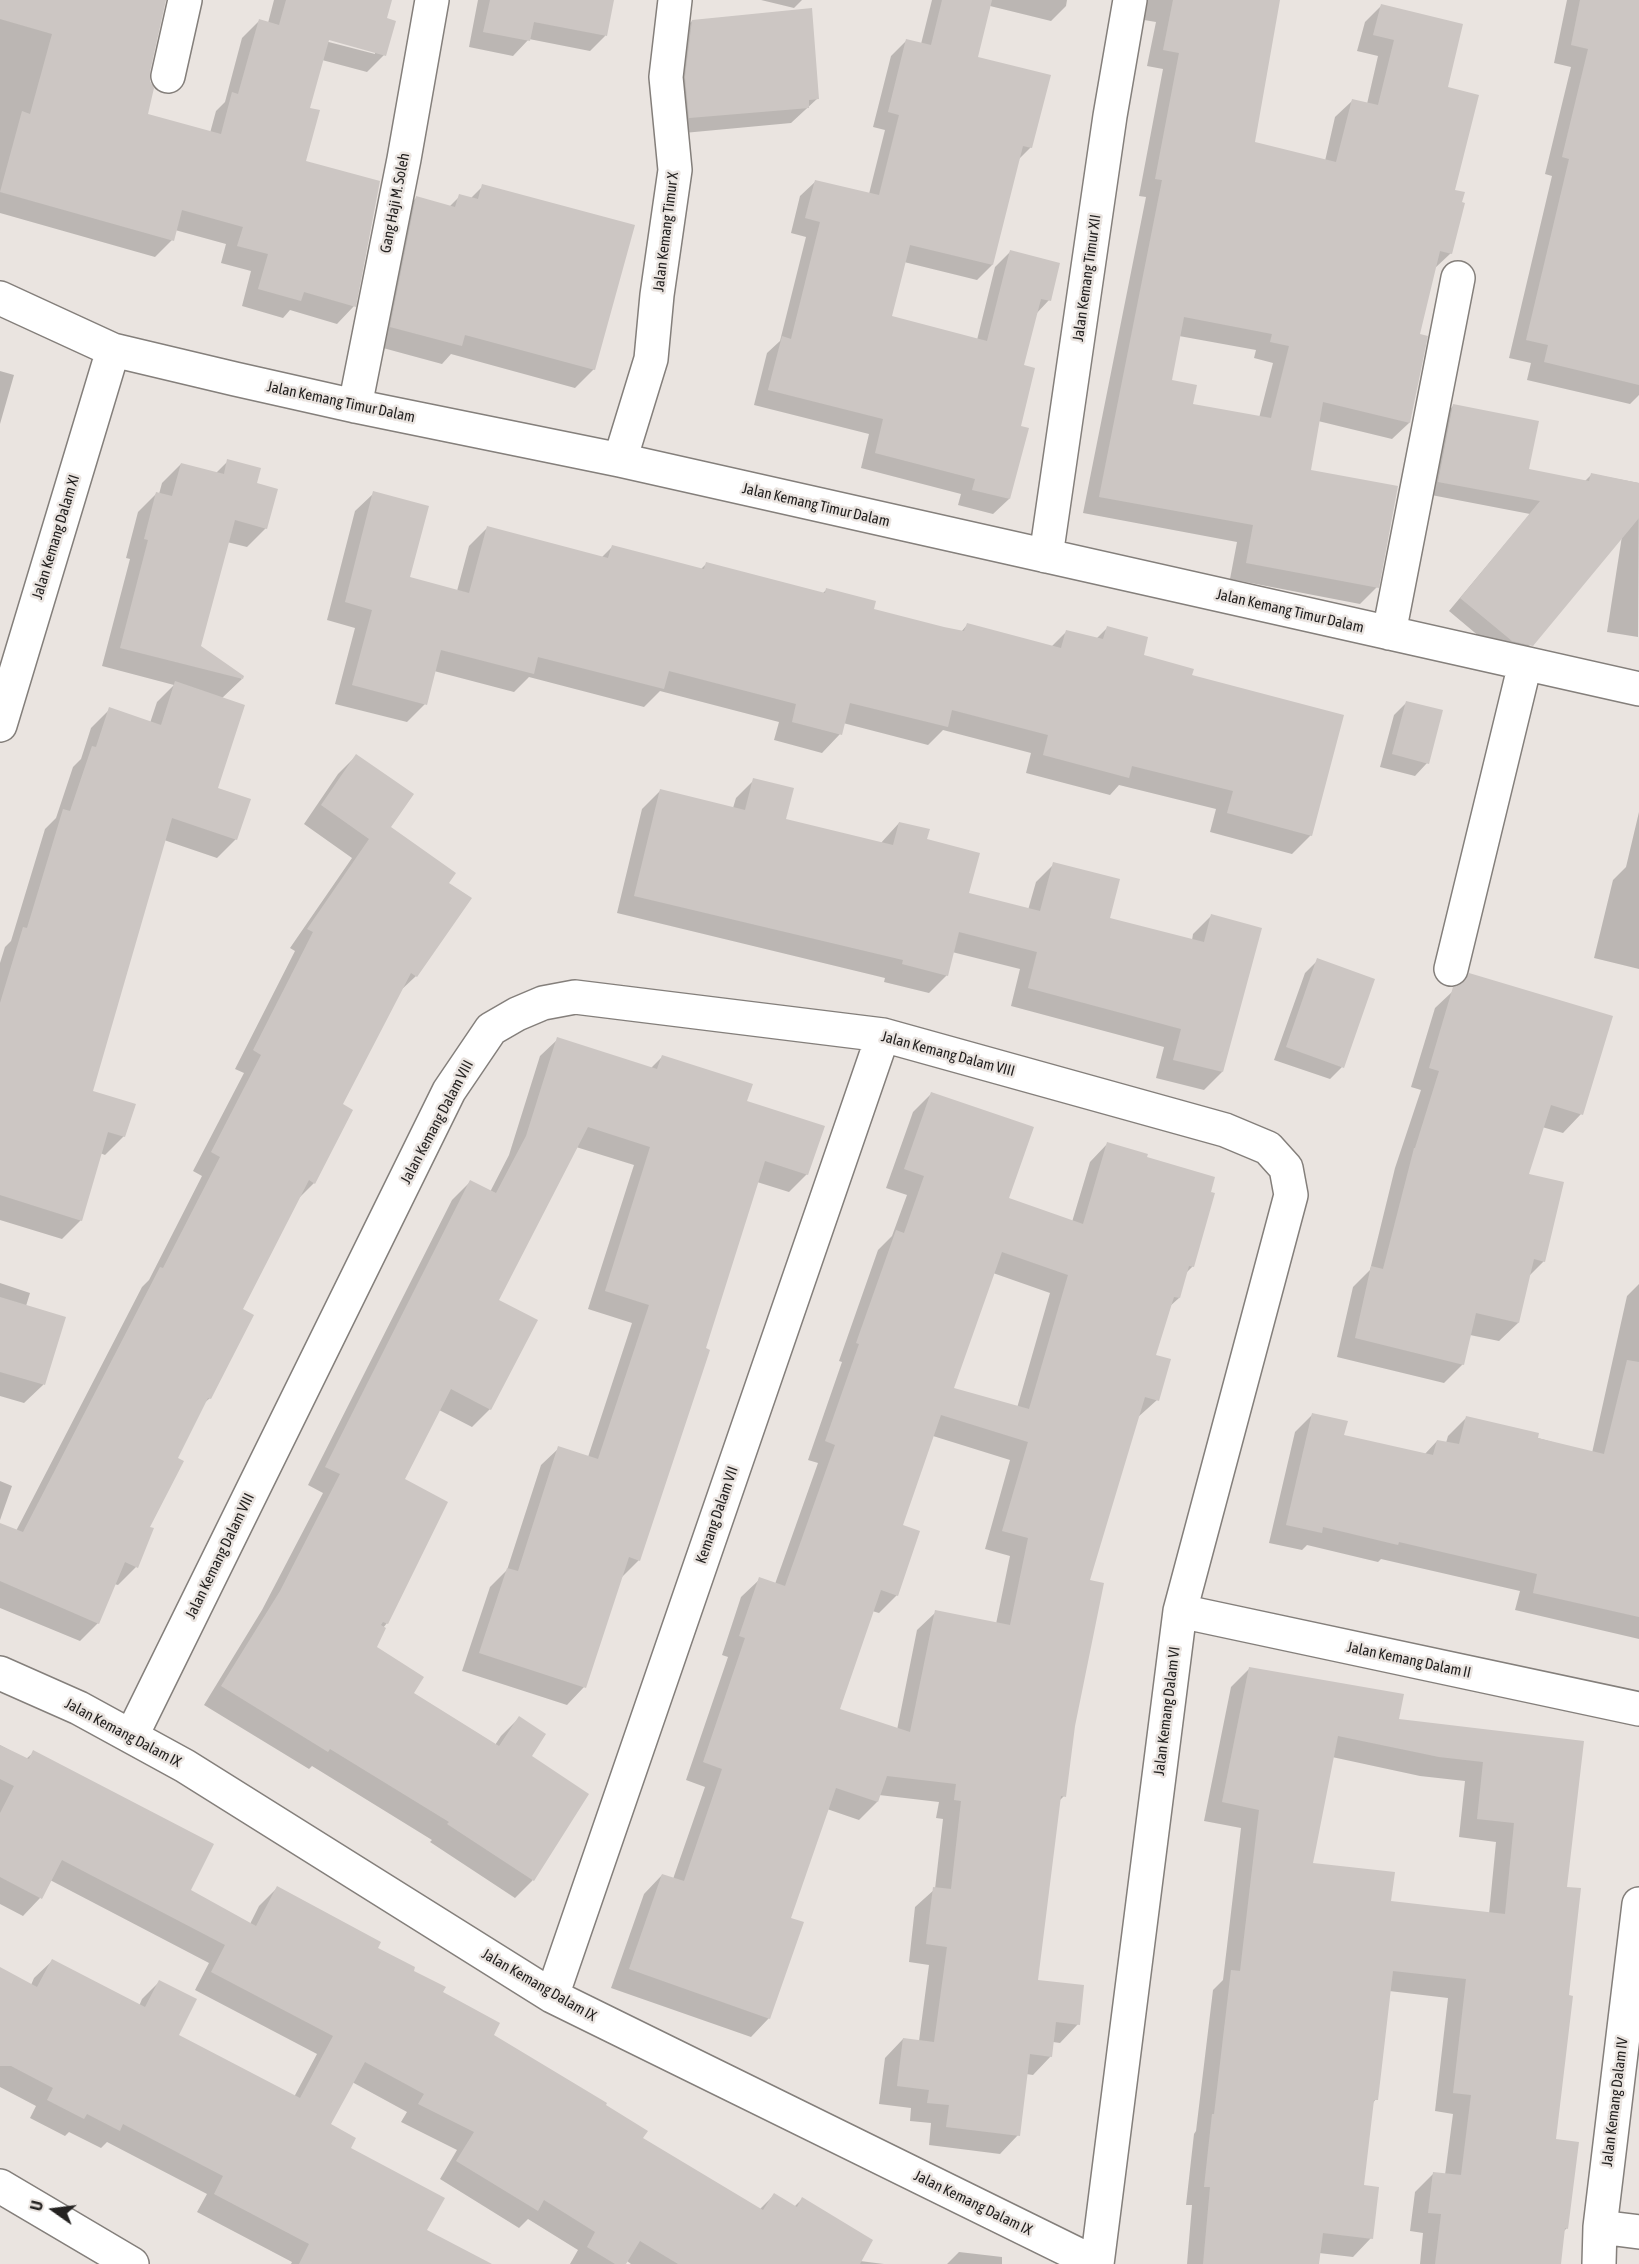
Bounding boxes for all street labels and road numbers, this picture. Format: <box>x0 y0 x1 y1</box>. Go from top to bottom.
street label: Gang Haji M. Soleh <box>376 152 414 254</box>
street label: Jalan Kemang Timur X <box>650 171 682 293</box>
street label: Jalan Kemang Timur XII <box>1069 213 1105 343</box>
street label: Jalan Kemang Timur Dalam <box>265 378 417 426</box>
street label: Jalan Kemang Dalam XI <box>29 473 83 601</box>
street label: Jalan Kemang Timur Dalam <box>740 479 892 531</box>
street label: Jalan Kemang Timur Dalam <box>1214 585 1366 637</box>
street label: Jalan Kemang Dalam VIII <box>879 1028 1017 1080</box>
street label: Jalan Kemang Dalam VIII <box>397 1057 477 1187</box>
street label: Kemang Dalam VII <box>692 1464 742 1566</box>
street label: Jalan Kemang Dalam VIII <box>182 1490 258 1622</box>
street label: Jalan Kemang Dalam II <box>1345 1638 1473 1682</box>
street label: Jalan Kemang Dalam VI <box>1150 1645 1184 1777</box>
street label: Jalan Kemang Dalam IX <box>62 1695 184 1771</box>
street label: Jalan Kemang Dalam IX <box>479 1945 599 2025</box>
street label: Jalan Kemang Dalam IV <box>1598 2036 1632 2168</box>
street label: Jalan Kemang Dalam IX <box>911 2167 1035 2239</box>

